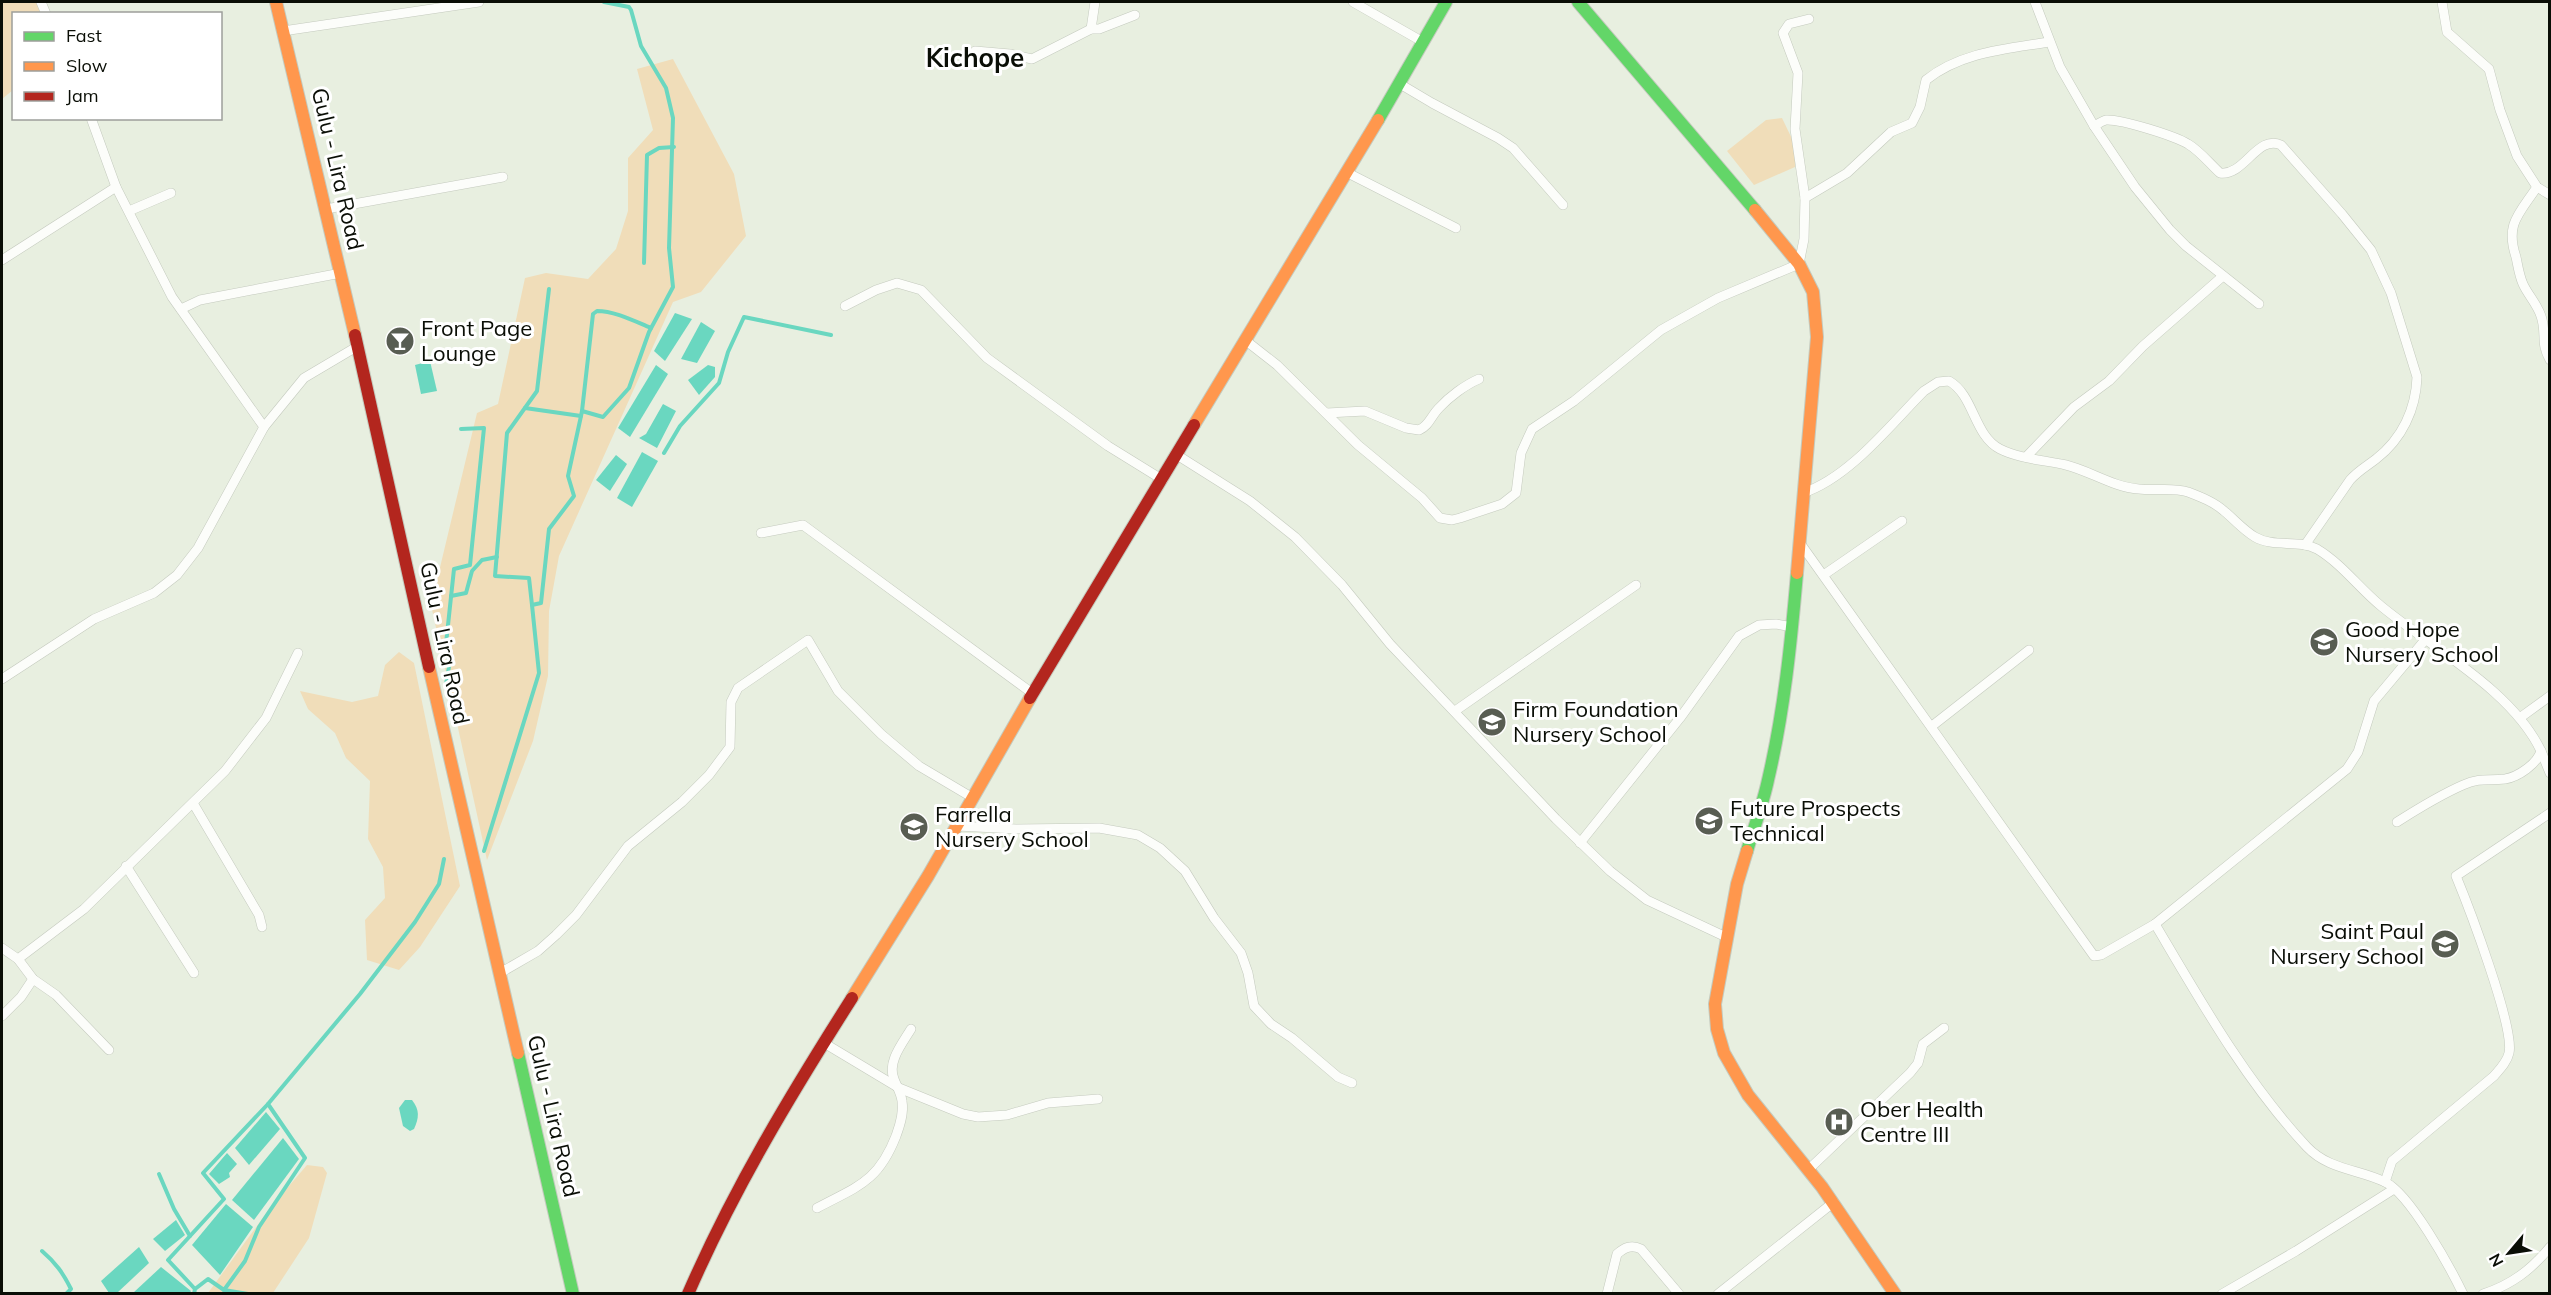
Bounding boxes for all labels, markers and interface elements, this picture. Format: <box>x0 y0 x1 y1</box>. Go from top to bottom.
legend <box>12 12 222 120</box>
text: Fast <box>66 24 102 47</box>
district label: Kichope <box>926 41 1024 74</box>
text: Slow <box>66 54 108 77</box>
text: Jam <box>66 84 99 107</box>
street label: Gulu - Lira Road <box>306 85 370 253</box>
place label: Front Page Lounge <box>421 314 532 367</box>
bar icon: Front Page Lounge <box>384 325 416 357</box>
street label: Gulu - Lira Road <box>414 559 476 727</box>
place label: Good Hope Nursery School <box>2345 615 2499 668</box>
school or university icon: Good Hope Nursery School <box>2308 626 2340 658</box>
place label: Firm Foundation Nursery School <box>1513 695 1679 748</box>
school or university icon: Firm Foundation Nursery School <box>1476 706 1508 738</box>
place label: Future Prospects Technical <box>1730 794 1901 847</box>
place label: Farrella Nursery School <box>935 800 1089 853</box>
school or university icon: Future Prospects Technical <box>1693 805 1725 837</box>
school or university icon: Farrella Nursery School <box>898 811 930 843</box>
place label: Saint Paul Nursery School <box>2270 917 2424 970</box>
school or university icon: Saint Paul Nursery School <box>2429 928 2461 960</box>
street label: Gulu - Lira Road <box>522 1032 586 1200</box>
place label: Ober Health Centre III <box>1860 1095 1984 1148</box>
hospital icon: Ober Health Centre III <box>1823 1106 1855 1138</box>
north arrow <box>2479 1223 2539 1283</box>
text: N <box>2484 1250 2508 1270</box>

